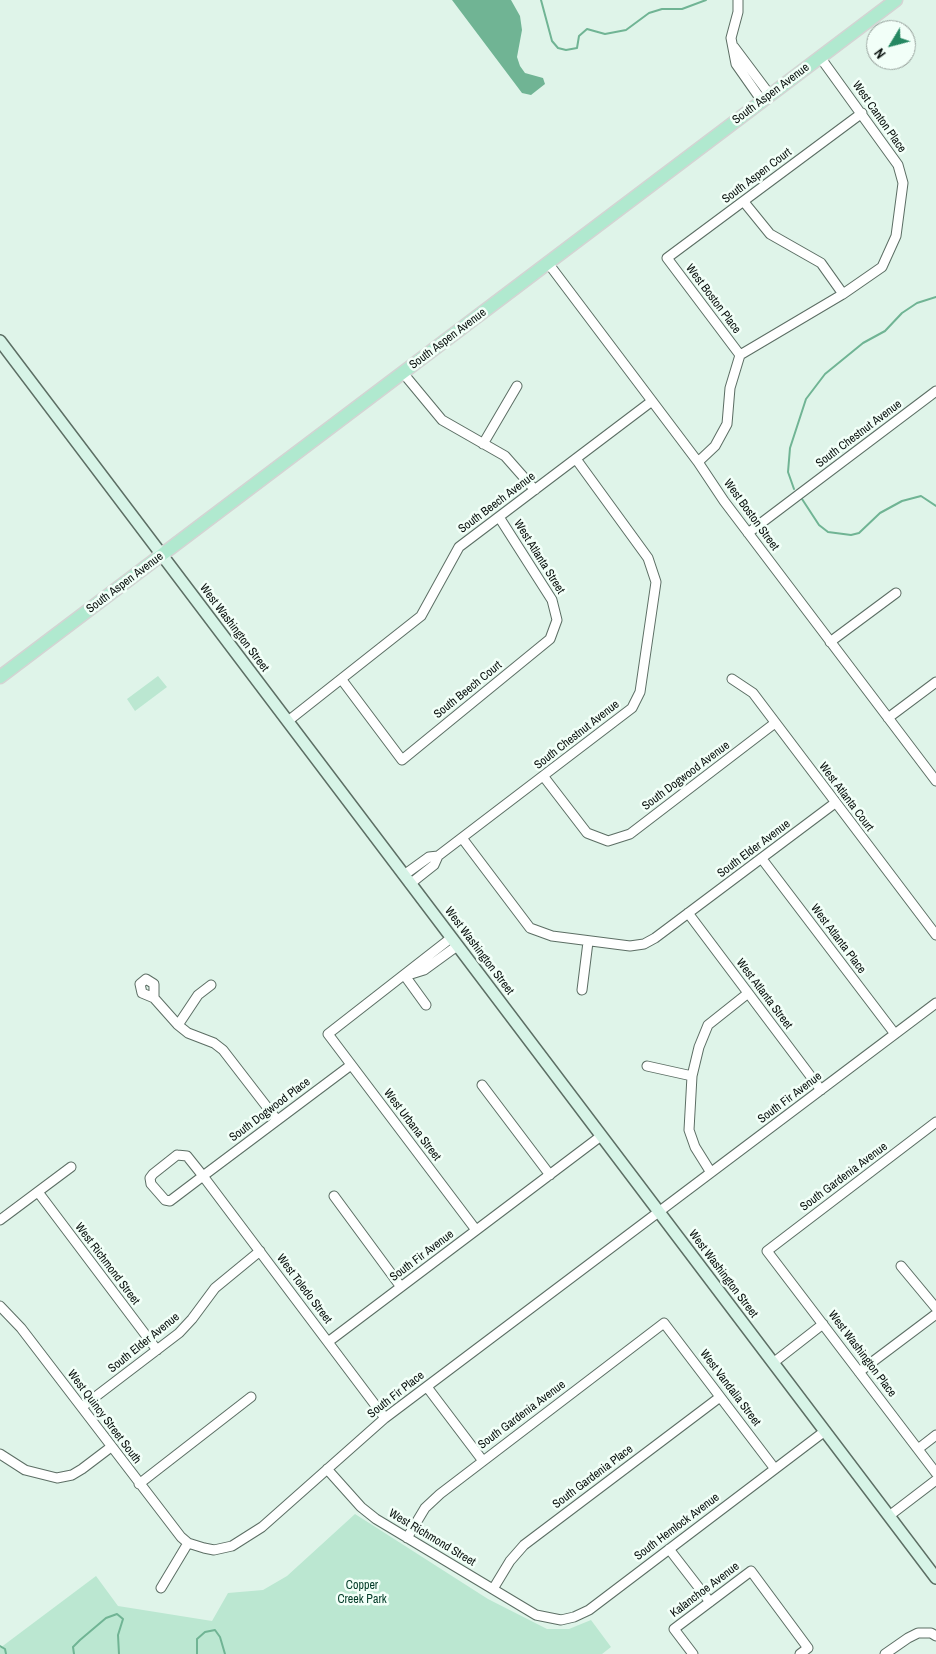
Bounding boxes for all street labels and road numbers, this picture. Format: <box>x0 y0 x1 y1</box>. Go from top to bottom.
street label: South Aspen Avenue <box>730 60 812 128</box>
street label: West Canton Place <box>849 78 909 156</box>
street label: South Aspen Court <box>719 145 795 207</box>
street label: West Boston Place <box>682 262 744 336</box>
street label: South Aspen Avenue <box>407 305 489 373</box>
street label: South Chestnut Avenue <box>813 397 905 471</box>
street label: South Beech Avenue <box>456 469 538 537</box>
street label: West Boston Street <box>720 477 782 553</box>
street label: West Atlanta Street <box>510 517 568 597</box>
street label: South Aspen Avenue <box>84 549 166 617</box>
street label: West Washington Street <box>196 581 272 675</box>
street label: South Beech Court <box>431 658 505 722</box>
street label: South Chestnut Avenue <box>532 697 622 773</box>
street label: South Dogwood Avenue <box>639 738 733 814</box>
street label: West Atlanta Court <box>815 760 877 834</box>
street label: South Elder Avenue <box>715 817 793 881</box>
street label: West Atlanta Place <box>807 902 869 976</box>
street label: West Washington Street <box>441 904 517 998</box>
street label: West Atlanta Street <box>733 956 795 1032</box>
street label: South Fir Avenue <box>755 1069 825 1127</box>
street label: South Dogwood Place <box>227 1075 313 1145</box>
street label: West Urbana Street <box>380 1086 444 1164</box>
street label: South Gardenia Avenue <box>798 1140 890 1214</box>
street label: West Richmond Street <box>72 1220 142 1308</box>
street label: South Fir Avenue <box>387 1227 457 1285</box>
street label: West Washington Street <box>685 1227 761 1321</box>
street label: West Toledo Street <box>273 1252 335 1326</box>
street label: West Washington Place <box>825 1308 899 1400</box>
street label: South Elder Avenue <box>106 1310 182 1376</box>
street label: West Vandalia Street <box>697 1347 763 1429</box>
street label: West Quincy Street South <box>64 1367 144 1467</box>
street label: South Fir Place <box>365 1368 427 1422</box>
street label: South Gardenia Avenue <box>476 1378 568 1452</box>
street label: South Gardenia Place <box>550 1442 636 1512</box>
street label: South Hemlock Avenue <box>632 1490 722 1564</box>
street label: West Richmond Street <box>386 1506 478 1570</box>
street label: Kalanchoe Avenue <box>668 1559 742 1621</box>

